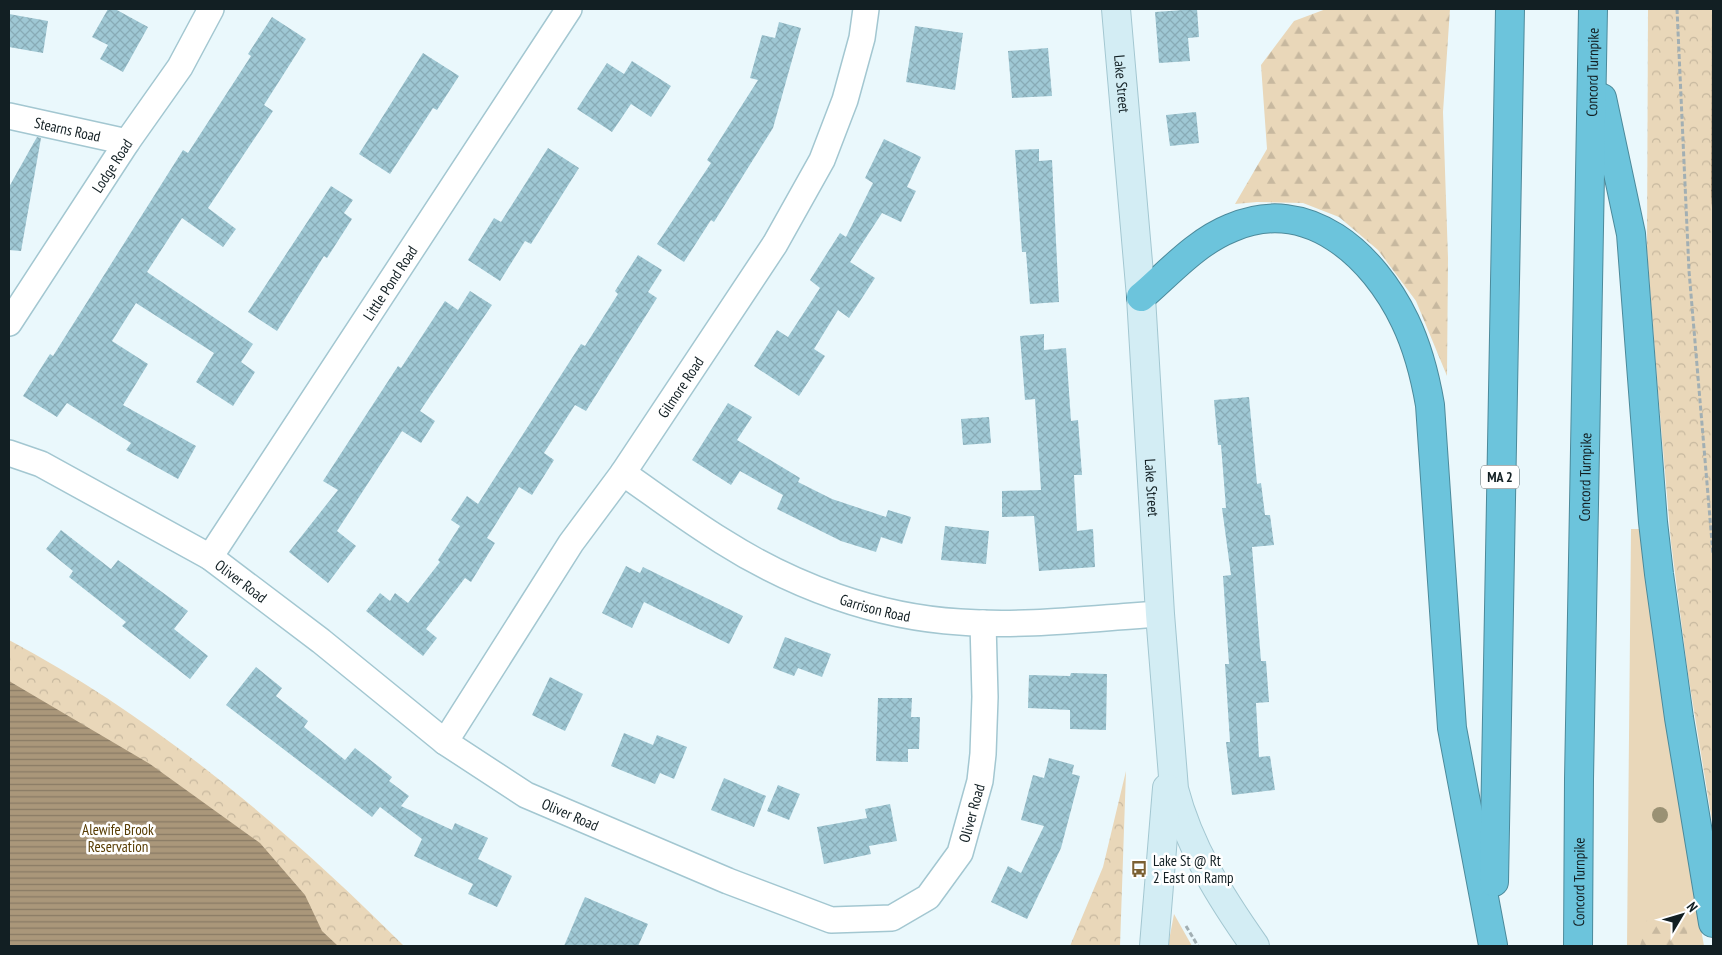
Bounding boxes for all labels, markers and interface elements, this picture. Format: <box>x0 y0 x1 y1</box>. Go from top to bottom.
street label: Concord Turnpike <box>1582 28 1602 117</box>
street label: Lake Street <box>1111 54 1134 114</box>
street label: Stearns Road <box>33 112 102 145</box>
street label: Lodge Road <box>87 135 136 196</box>
street label: Little Pond Road <box>358 242 421 324</box>
street label: Gilmore Road <box>653 353 707 421</box>
street label: Concord Turnpike <box>1574 432 1595 522</box>
street label: Lake Street <box>1141 458 1164 517</box>
road number: MA 2 <box>1481 466 1519 488</box>
street label: Oliver Road <box>212 555 271 606</box>
street label: Garrison Road <box>838 589 912 625</box>
street label: Oliver Road <box>954 782 988 844</box>
street label: Oliver Road <box>539 793 602 834</box>
park label: Alewife Brook Reservation <box>82 820 154 856</box>
street label: Concord Turnpike <box>1569 838 1588 926</box>
place label: Lake St @ Rt 2 East on Ramp <box>1153 851 1233 887</box>
bus stop icon: Lake St @ Rt 2 East on Ramp <box>1129 859 1149 879</box>
north arrow <box>1657 890 1707 940</box>
text: N <box>1683 898 1702 916</box>

